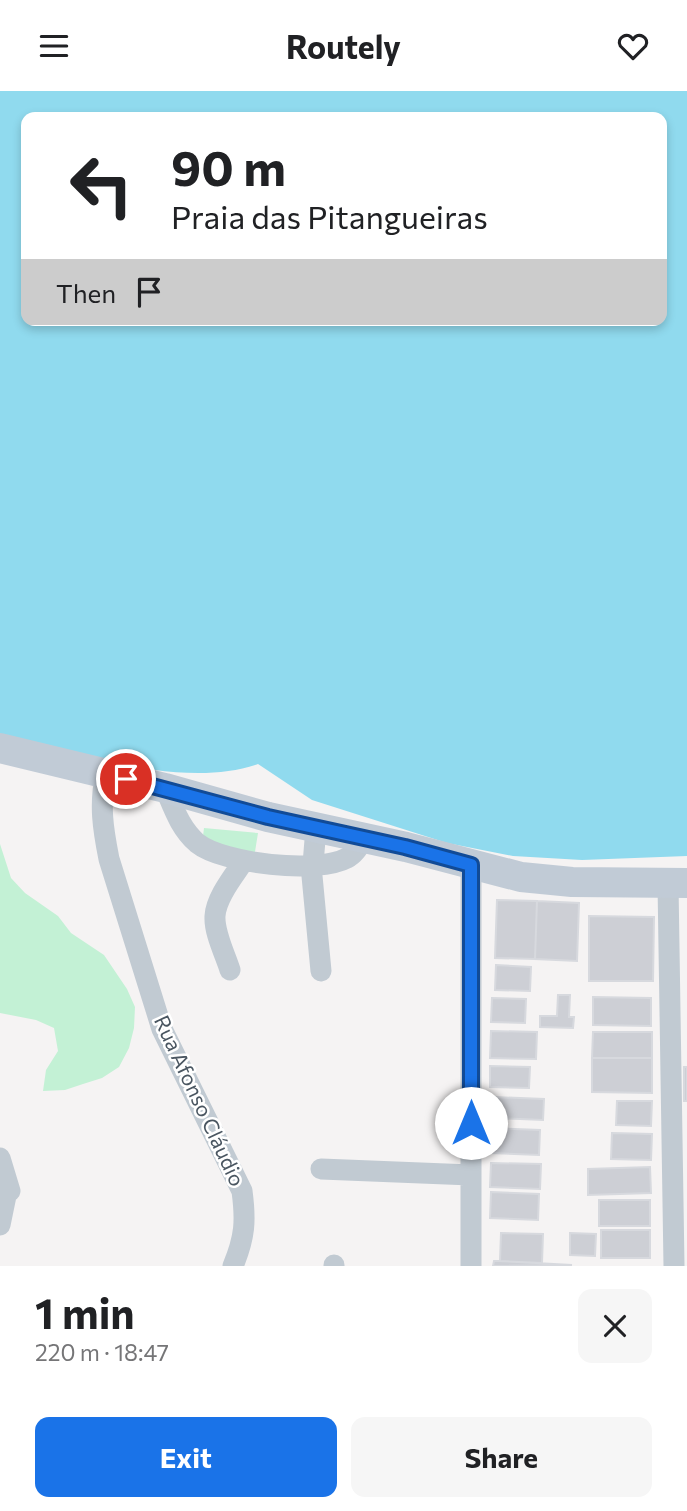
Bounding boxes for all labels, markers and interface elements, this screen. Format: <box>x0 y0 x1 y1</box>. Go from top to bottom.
text: Routely <box>286 26 401 66</box>
icon: menu <box>35 27 73 65</box>
icon: heart <box>614 27 652 65</box>
text: 90 m <box>171 136 286 196</box>
icon: left <box>56 140 147 231</box>
text: Praia das Pitangueiras <box>171 196 488 236</box>
icon: arrive <box>130 273 168 311</box>
text: Then <box>56 277 116 308</box>
pin <box>96 749 156 809</box>
icon: arrive <box>107 760 145 798</box>
street label: Rua Afonso Cláudio <box>150 1011 251 1190</box>
position arrow <box>434 1086 508 1160</box>
text: 1 min <box>35 1286 135 1338</box>
button: close <box>578 1289 652 1363</box>
text: 220 m · 18:47 <box>35 1338 169 1366</box>
button: Exit <box>35 1417 337 1497</box>
button: Share <box>351 1417 652 1497</box>

